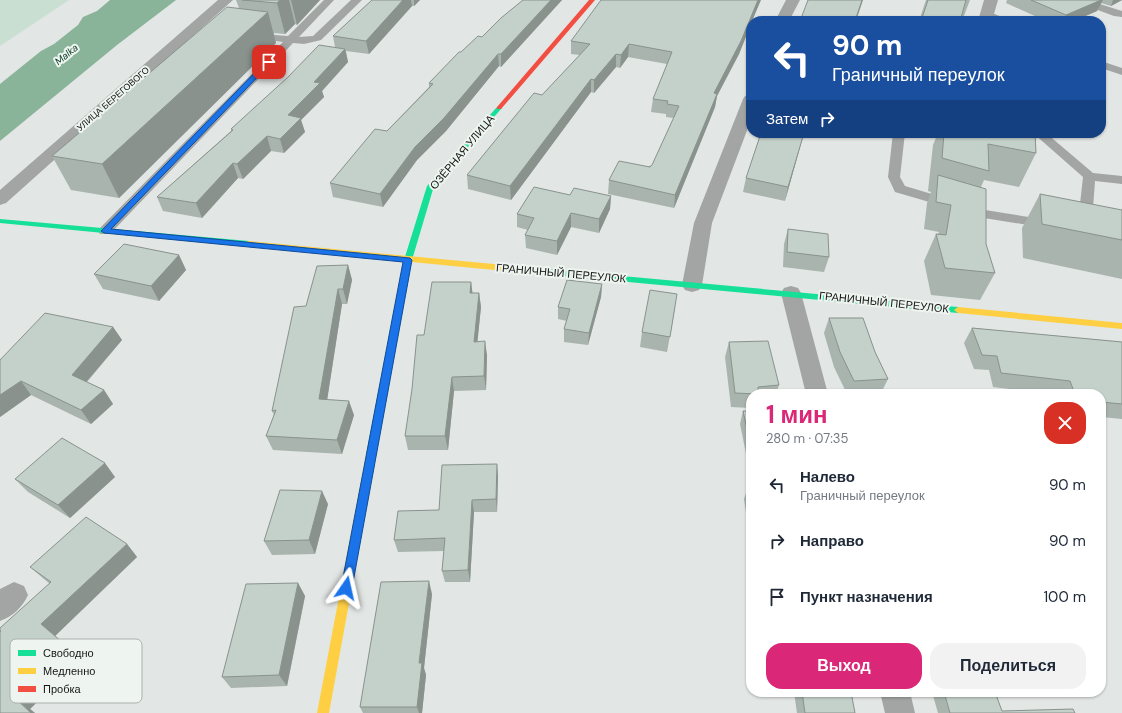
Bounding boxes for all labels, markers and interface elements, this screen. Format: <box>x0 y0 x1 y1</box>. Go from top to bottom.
text: 90 m <box>832 27 902 64</box>
icon: left <box>766 32 818 84</box>
water label: Malka <box>52 41 81 68</box>
pin <box>252 45 286 79</box>
icon: arrive <box>258 51 280 73</box>
text: Граничный переулок <box>832 63 1005 87</box>
street label: УЛИЦА БЕРЕГОВОГО <box>74 64 152 134</box>
icon: right <box>816 108 838 130</box>
text: Затем <box>766 109 808 129</box>
street label: ОЗЁРНАЯ УЛИЦА <box>427 111 498 192</box>
street label: ГРАНИЧНЫЙ ПЕРЕУЛОК <box>495 260 627 286</box>
street label: ГРАНИЧНЫЙ ПЕРЕУЛОК <box>818 288 950 316</box>
text: 1 мин <box>766 399 827 430</box>
button: close <box>1044 402 1086 444</box>
text: 280 m · 07:35 <box>766 430 849 447</box>
text: Налево <box>800 467 855 487</box>
icon: left <box>766 474 788 496</box>
text: 90 m <box>1049 475 1086 495</box>
text: Граничный переулок <box>800 487 925 504</box>
icon: right <box>766 530 788 552</box>
text: Направо <box>800 531 864 551</box>
text: 90 m <box>1049 531 1086 551</box>
position arrow <box>325 567 367 609</box>
icon: arrive <box>766 586 788 608</box>
text: Пункт назначения <box>800 587 933 607</box>
text: 100 m <box>1043 587 1086 607</box>
legend <box>10 639 142 703</box>
button: Выход <box>766 643 922 689</box>
button: Поделиться <box>930 643 1086 689</box>
text: Свободно <box>43 646 94 660</box>
text: Медленно <box>43 664 95 678</box>
text: Пробка <box>43 682 81 696</box>

